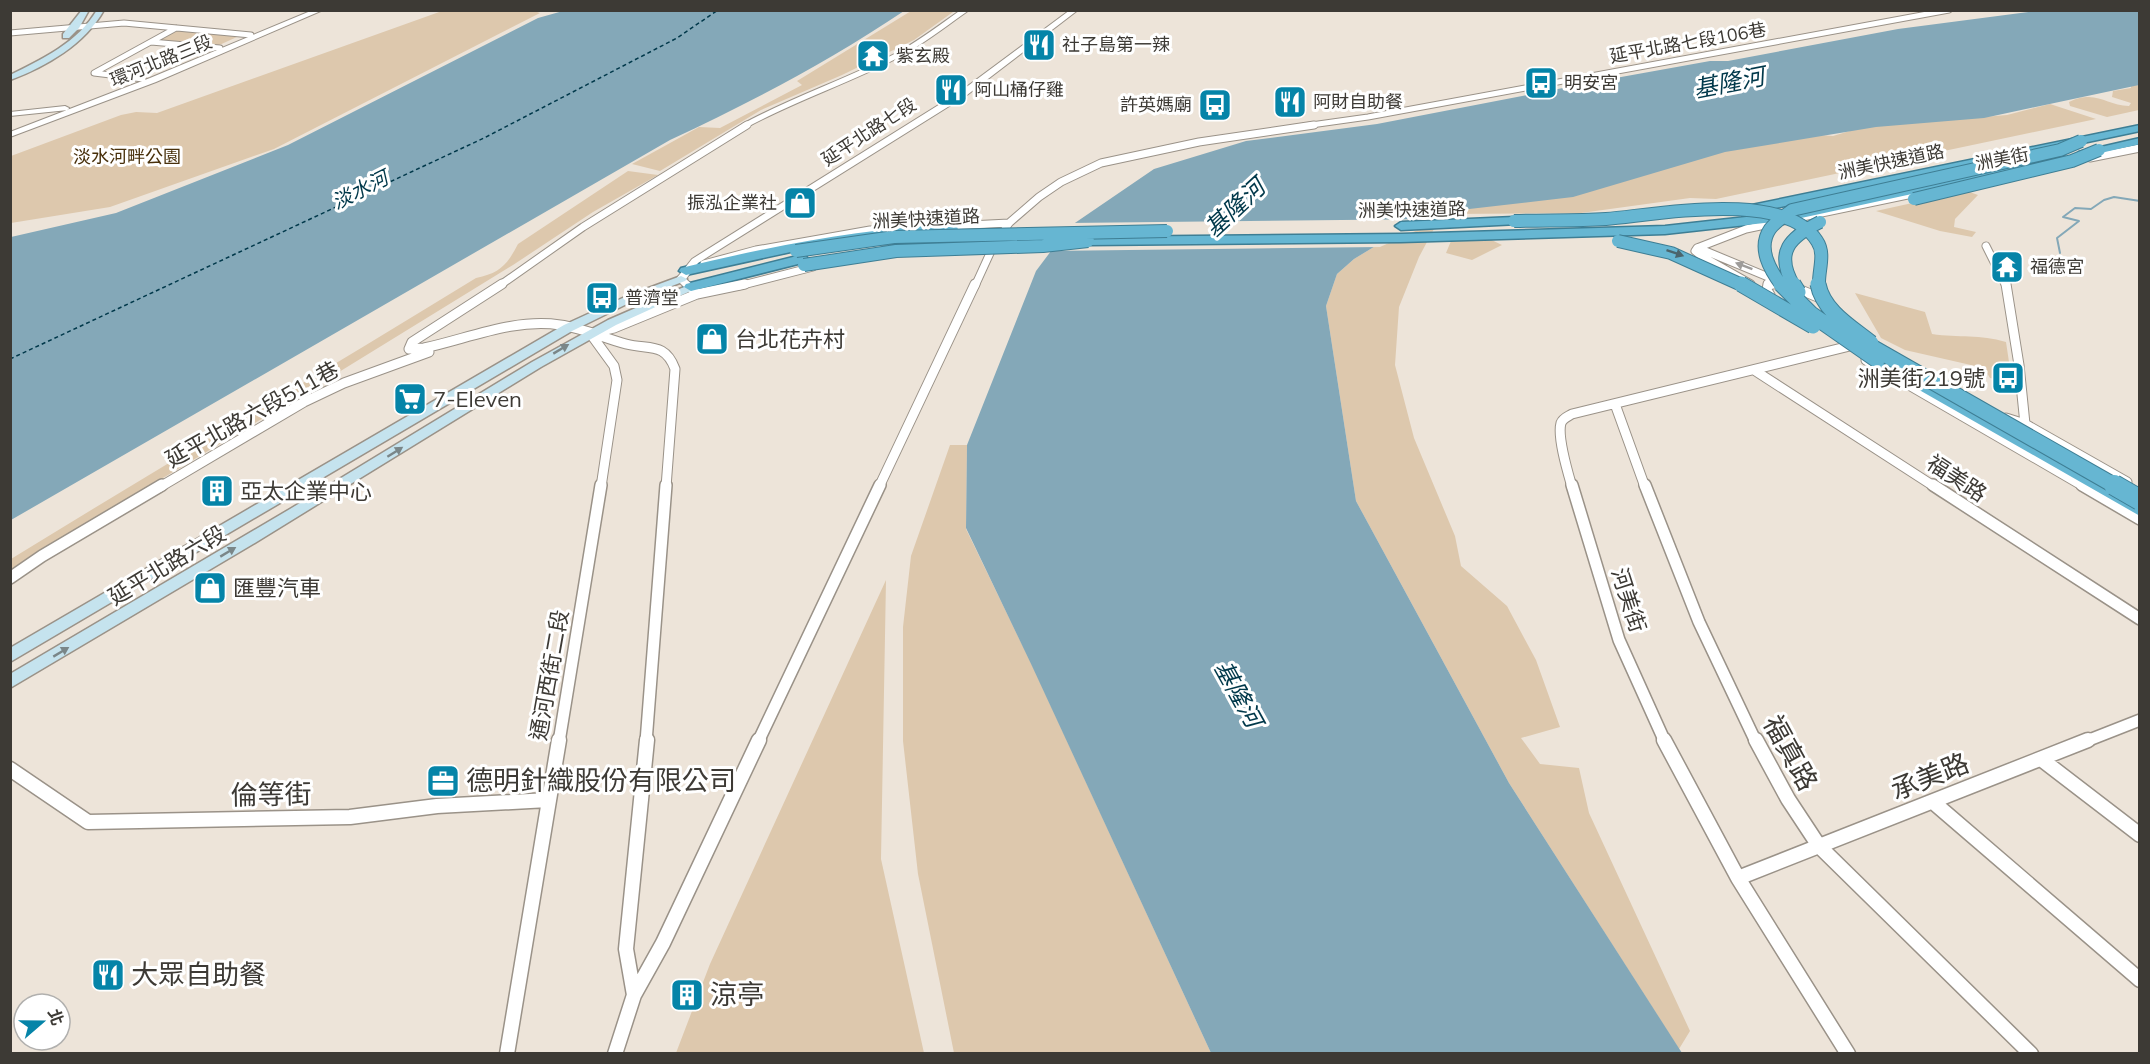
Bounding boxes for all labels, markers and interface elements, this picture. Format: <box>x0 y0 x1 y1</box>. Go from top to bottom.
street label: 延平北路七段106巷 <box>1608 17 1768 68</box>
restaurant icon: 社子島第一辣 <box>1021 27 1057 63</box>
street label: 環河北路三段 <box>106 30 215 91</box>
place label: 社子島第一辣 <box>1062 33 1170 56</box>
temple icon: 紫玄殿 <box>855 38 891 74</box>
place label: 紫玄殿 <box>896 44 950 67</box>
water label: 基隆河 <box>1691 60 1771 104</box>
bus stop icon: 明安宮 <box>1523 65 1559 101</box>
place label: 明安宮 <box>1564 71 1618 94</box>
restaurant icon: 阿山桶仔雞 <box>933 72 969 108</box>
place label: 阿山桶仔雞 <box>974 78 1064 101</box>
restaurant icon: 阿財自助餐 <box>1272 84 1308 120</box>
bus stop icon: 許英媽廟 <box>1197 87 1233 123</box>
place label: 阿財自助餐 <box>1313 90 1403 113</box>
street label: 延平北路七段 <box>817 93 920 171</box>
place label: 許英媽廟 <box>1120 93 1192 116</box>
street label: 洲美快速道路 <box>1836 139 1946 184</box>
street label: 洲美街 <box>1973 142 2031 175</box>
park label: 淡水河畔公園 <box>73 145 181 168</box>
water label: 淡水河 <box>327 163 396 214</box>
water label: 基隆河 <box>1198 169 1274 243</box>
shop icon: 振泓企業社 <box>782 185 818 221</box>
place label: 振泓企業社 <box>687 191 777 214</box>
street label: 洲美快速道路 <box>1358 197 1466 222</box>
street label: 洲美快速道路 <box>871 204 981 233</box>
one-way arrow <box>1666 248 1684 258</box>
temple icon: 福德宮 <box>1989 249 2025 285</box>
place label: 福德宮 <box>2030 255 2084 278</box>
one-way arrow <box>1734 261 1752 271</box>
bus stop icon: 普濟堂 <box>584 280 620 316</box>
place label: 普濟堂 <box>625 286 679 309</box>
shop icon: 台北花卉村 <box>694 321 730 357</box>
place label: 台北花卉村 <box>735 325 845 353</box>
one-way arrow <box>553 344 569 355</box>
street label: 延平北路六段511巷 <box>161 355 343 473</box>
bus stop icon: 洲美街219號 <box>1990 360 2026 396</box>
place label: 洲美街219號 <box>1857 364 1985 392</box>
supermarket icon: 7-Eleven <box>392 381 428 417</box>
place label: 7-Eleven <box>433 385 522 413</box>
one-way arrow <box>387 446 403 457</box>
street label: 福美路 <box>1922 448 1992 508</box>
building icon: 亞太企業中心 <box>199 473 235 509</box>
place label: 亞太企業中心 <box>240 477 372 505</box>
street label: 延平北路六段 <box>103 519 231 611</box>
one-way arrow <box>220 547 236 558</box>
street label: 河美街 <box>1605 564 1653 636</box>
shop icon: 匯豐汽車 <box>192 570 228 606</box>
place label: 匯豐汽車 <box>233 574 321 602</box>
street label: 通河西街二段 <box>524 608 574 742</box>
one-way arrow <box>53 647 70 657</box>
water label: 基隆河 <box>1208 655 1271 736</box>
street label: 福真路 <box>1756 709 1825 796</box>
street label: 承美路 <box>1886 745 1974 807</box>
office icon: 德明針織股份有限公司 <box>425 763 461 799</box>
place label: 德明針織股份有限公司 <box>466 763 736 797</box>
street label: 倫等街 <box>230 776 312 812</box>
restaurant icon: 大眾自助餐 <box>90 957 126 993</box>
place label: 大眾自助餐 <box>131 957 266 991</box>
building icon: 涼亭 <box>669 977 705 1013</box>
place label: 涼亭 <box>710 977 764 1011</box>
north arrow <box>12 992 72 1052</box>
text: 北 <box>44 1006 68 1028</box>

